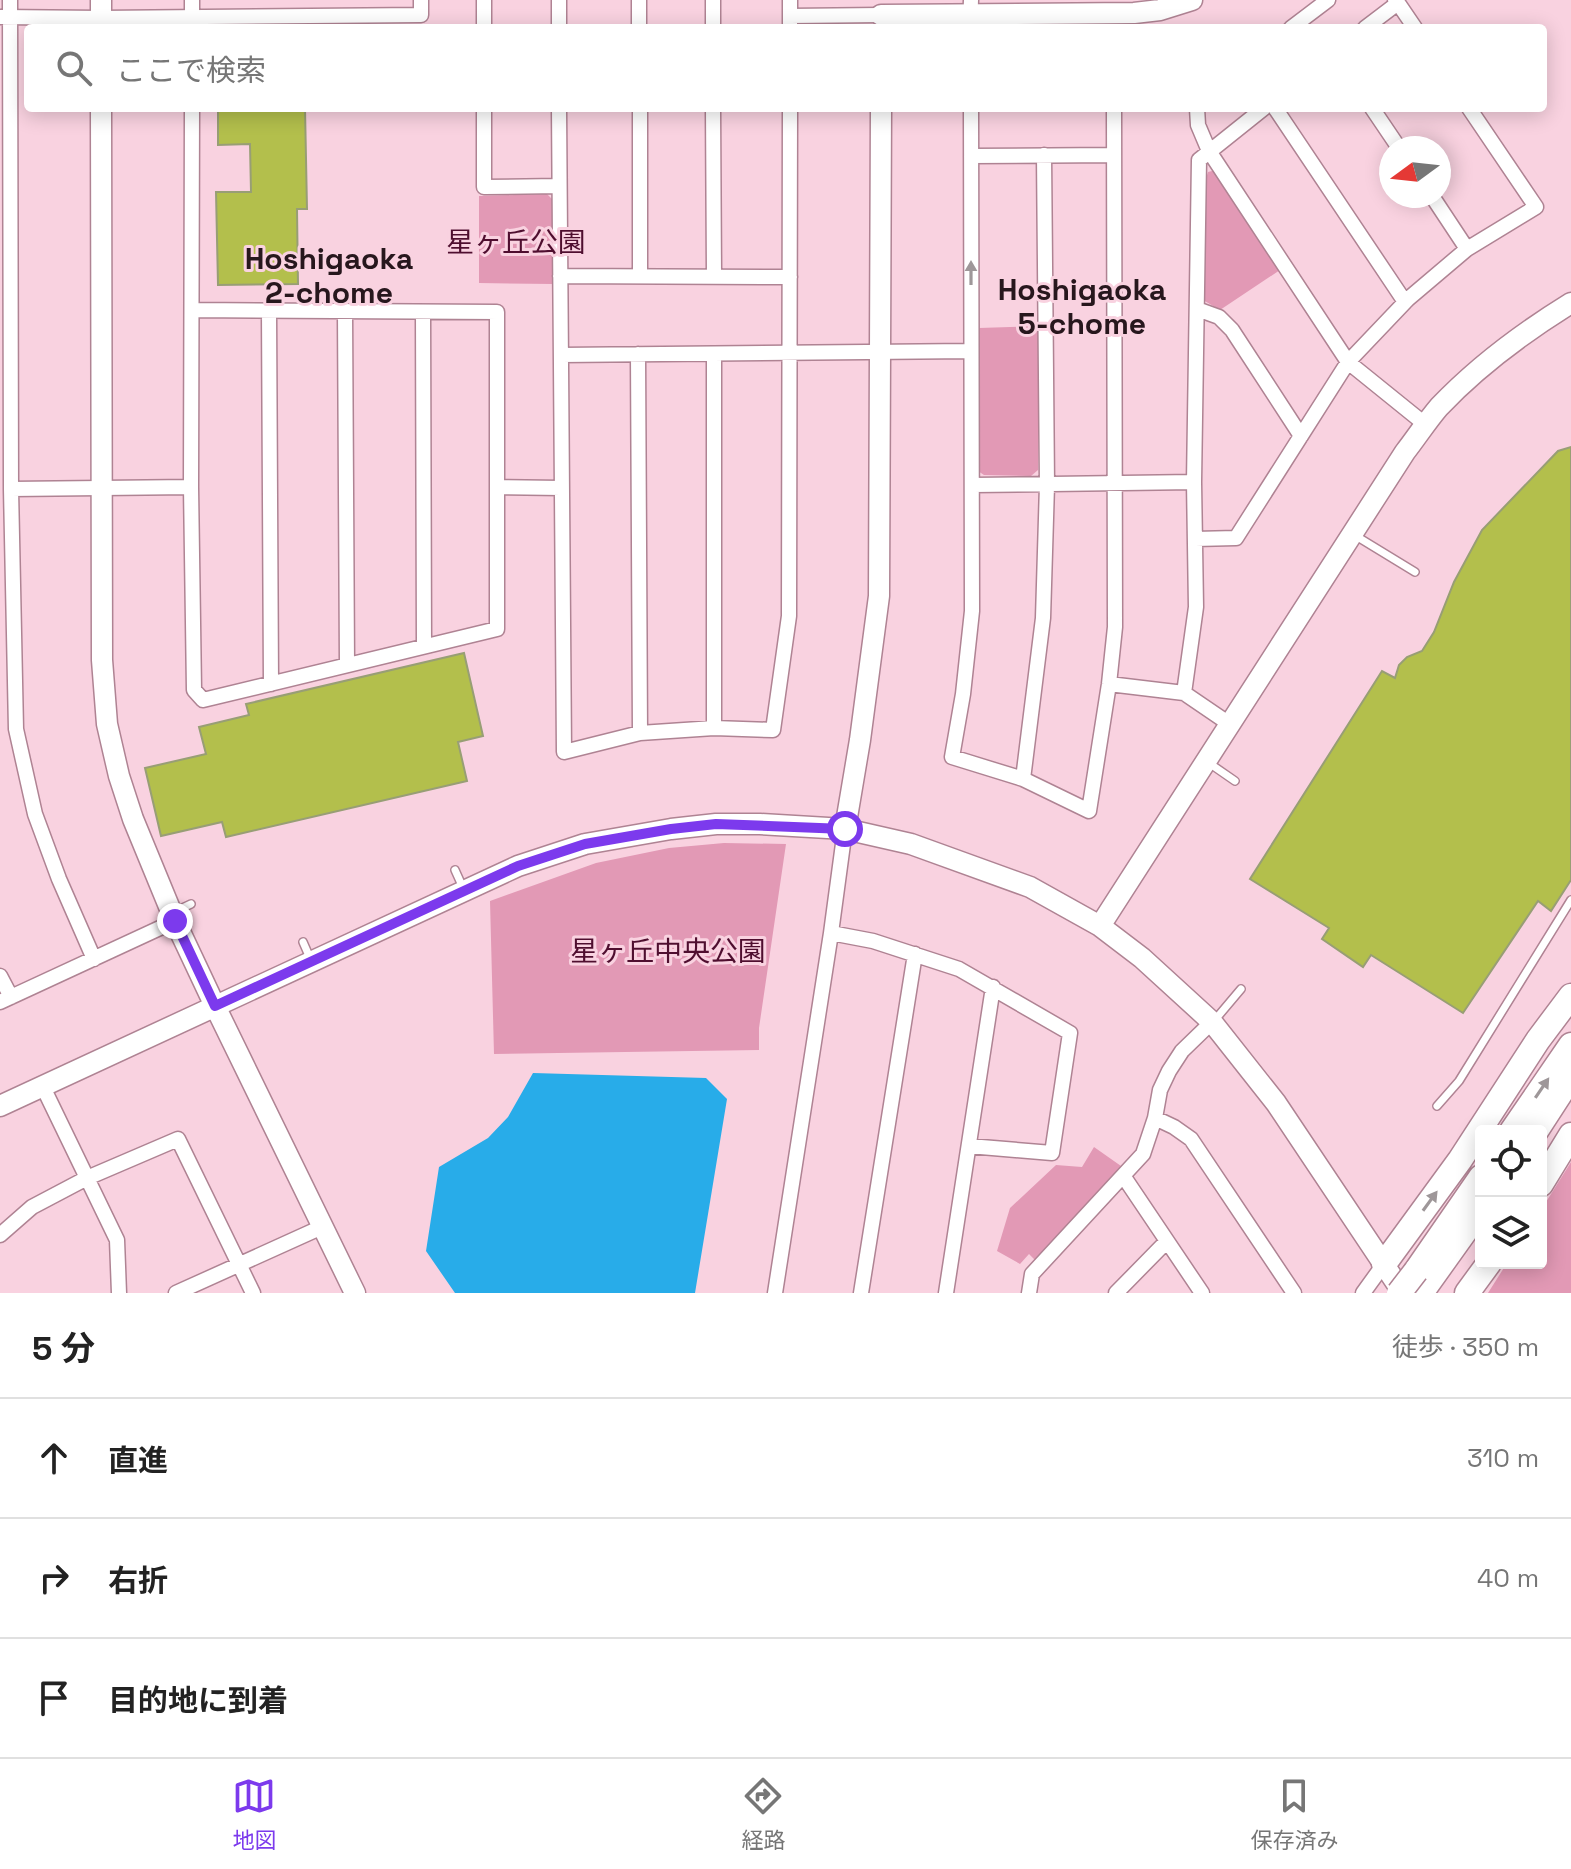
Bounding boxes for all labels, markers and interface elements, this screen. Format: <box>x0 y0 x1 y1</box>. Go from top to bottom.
search box <box>24 24 1547 112</box>
icon: search <box>52 46 96 90</box>
text: ここで検索 <box>116 51 266 90</box>
north arrow <box>1379 136 1451 208</box>
park label: 星ヶ丘公園 <box>446 224 586 260</box>
district label: Hoshigaoka 2-chome <box>245 239 413 312</box>
one-way arrow <box>965 260 977 285</box>
district label: Hoshigaoka 5-chome <box>998 270 1166 343</box>
route start <box>827 811 863 847</box>
route end <box>157 903 193 939</box>
park label: 星ヶ丘中央公園 <box>570 933 766 969</box>
one-way arrow <box>1534 1077 1548 1099</box>
map controls <box>1475 1125 1547 1269</box>
button: locate <box>1475 1125 1547 1197</box>
one-way arrow <box>1421 1191 1437 1211</box>
button: layers <box>1475 1197 1547 1269</box>
text: 5 分 <box>32 1327 95 1370</box>
text: 徒歩 · 350 m <box>1392 1330 1539 1364</box>
icon: ahead <box>32 1436 76 1480</box>
text: 直進 <box>108 1441 168 1480</box>
text: 310 m <box>1467 1441 1539 1475</box>
icon: right <box>32 1556 76 1600</box>
text: 右折 <box>108 1561 168 1600</box>
text: 40 m <box>1477 1561 1539 1595</box>
icon: arrive <box>32 1676 76 1720</box>
text: 目的地に到着 <box>108 1681 288 1720</box>
tab: 地図 <box>232 1774 277 1854</box>
tab: 経路 <box>741 1774 786 1854</box>
tab: 保存済み <box>1250 1774 1339 1854</box>

